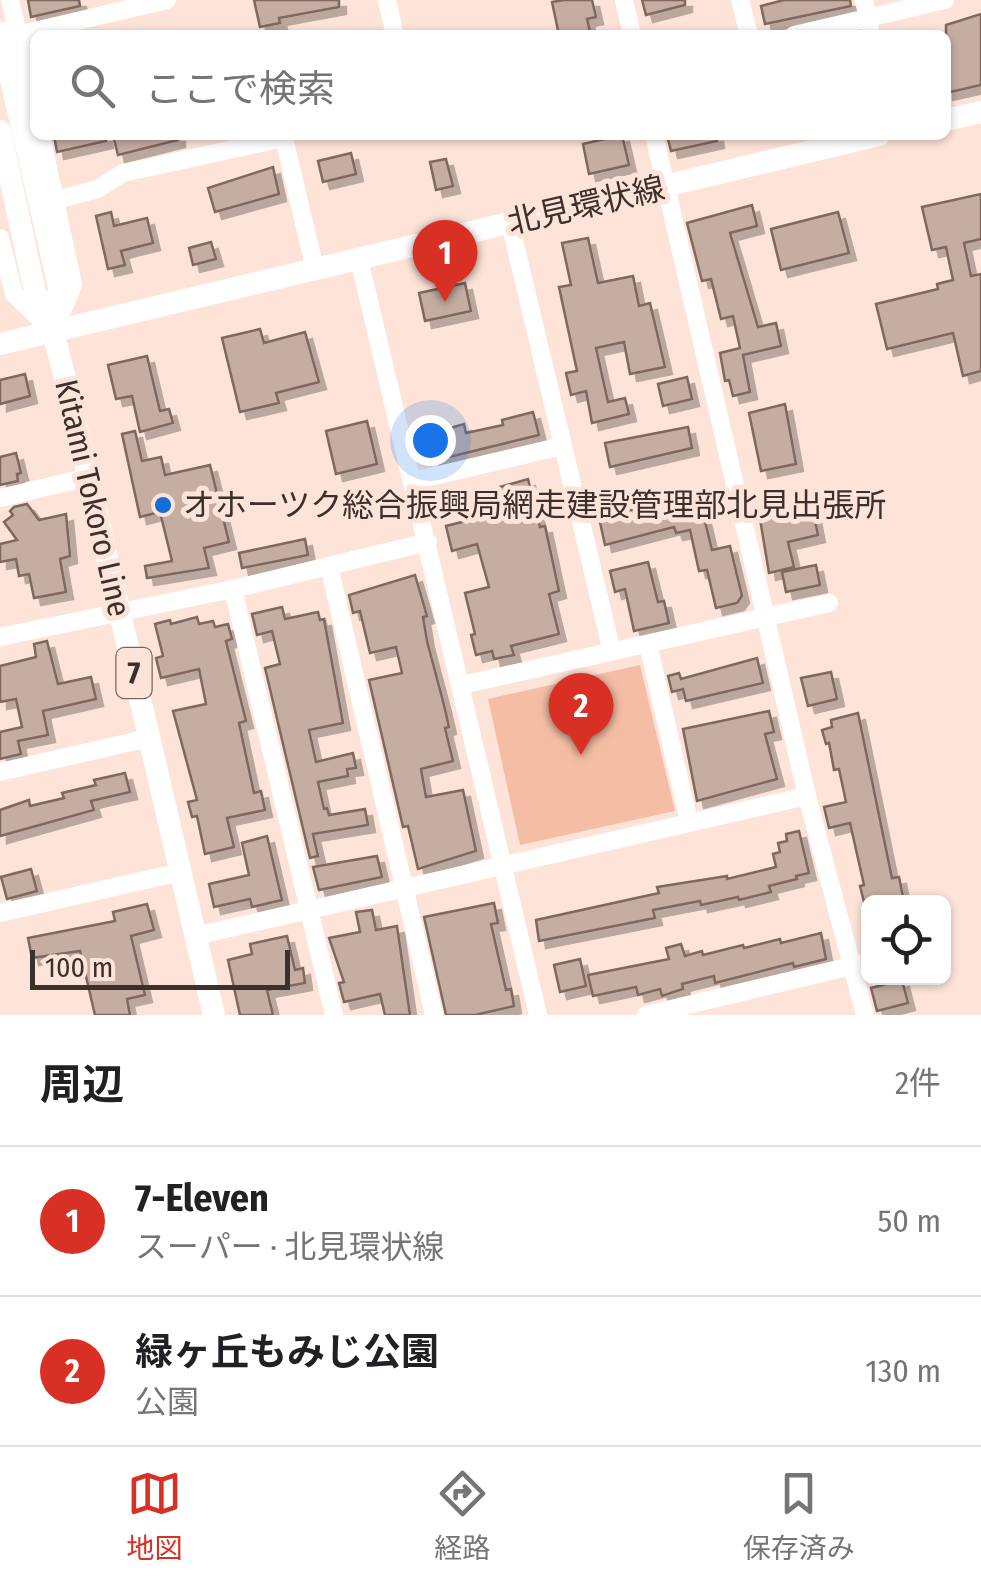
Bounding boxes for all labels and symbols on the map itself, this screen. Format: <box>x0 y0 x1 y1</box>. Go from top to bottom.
street label: 北見環状線 <box>504 168 668 242</box>
pin: 1 <box>412 220 478 302</box>
street label: Kitami Tokoro Line <box>47 376 139 620</box>
your location <box>405 415 456 466</box>
place label: オホーツク総合振興局網走建設管理部北見出張所 <box>183 486 886 524</box>
marker: オホーツク総合振興局網走建設管理部北見出張所 <box>152 494 174 516</box>
road number: 7 <box>116 648 152 698</box>
pin: 2 <box>548 672 614 755</box>
scale bar <box>30 945 290 990</box>

